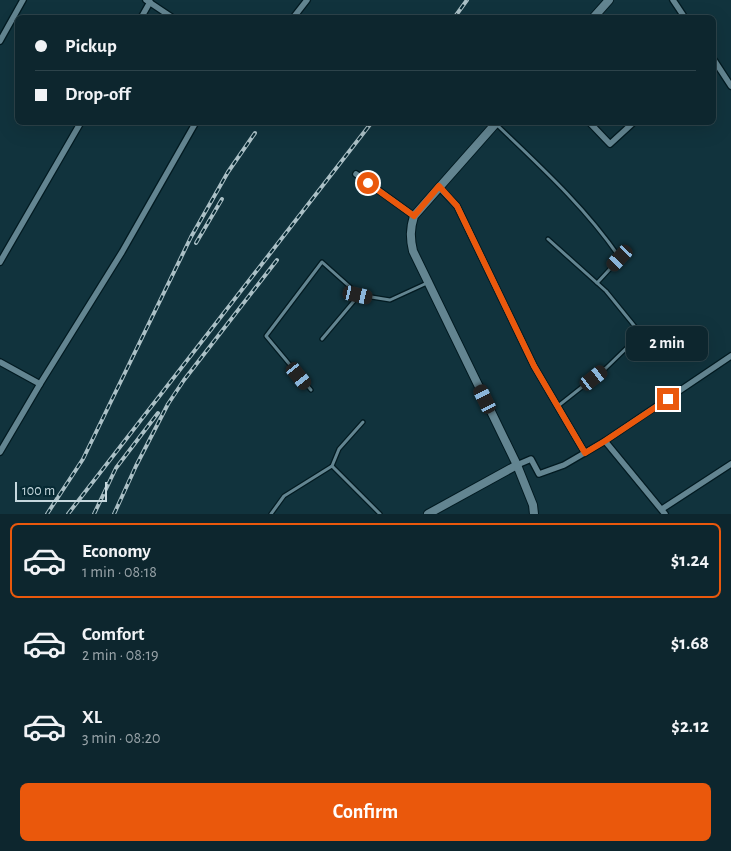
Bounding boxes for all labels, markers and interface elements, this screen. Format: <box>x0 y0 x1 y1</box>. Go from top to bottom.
text: Pickup <box>65 37 117 56</box>
text: Drop-off <box>65 85 130 104</box>
route start <box>357 172 379 194</box>
car <box>604 242 635 274</box>
car <box>341 284 374 306</box>
callout: 2 min <box>627 326 709 362</box>
text: 2 min <box>649 335 685 351</box>
car <box>283 360 314 392</box>
car <box>577 363 610 393</box>
car <box>471 382 498 416</box>
route end <box>657 388 679 410</box>
scale bar <box>15 478 108 502</box>
text: 100 m <box>22 484 55 498</box>
icon: car <box>22 538 67 583</box>
text: Economy <box>82 542 151 561</box>
text: $1.24 <box>671 551 709 570</box>
text: 1 min · 08:18 <box>82 564 157 580</box>
icon: car <box>22 621 67 666</box>
text: Comfort <box>82 625 144 644</box>
text: $1.68 <box>671 634 709 653</box>
text: 2 min · 08:19 <box>82 647 159 663</box>
icon: car <box>22 704 67 749</box>
text: XL <box>82 708 102 727</box>
text: $2.12 <box>671 717 709 736</box>
text: 3 min · 08:20 <box>82 730 161 746</box>
button: Confirm <box>20 783 711 841</box>

